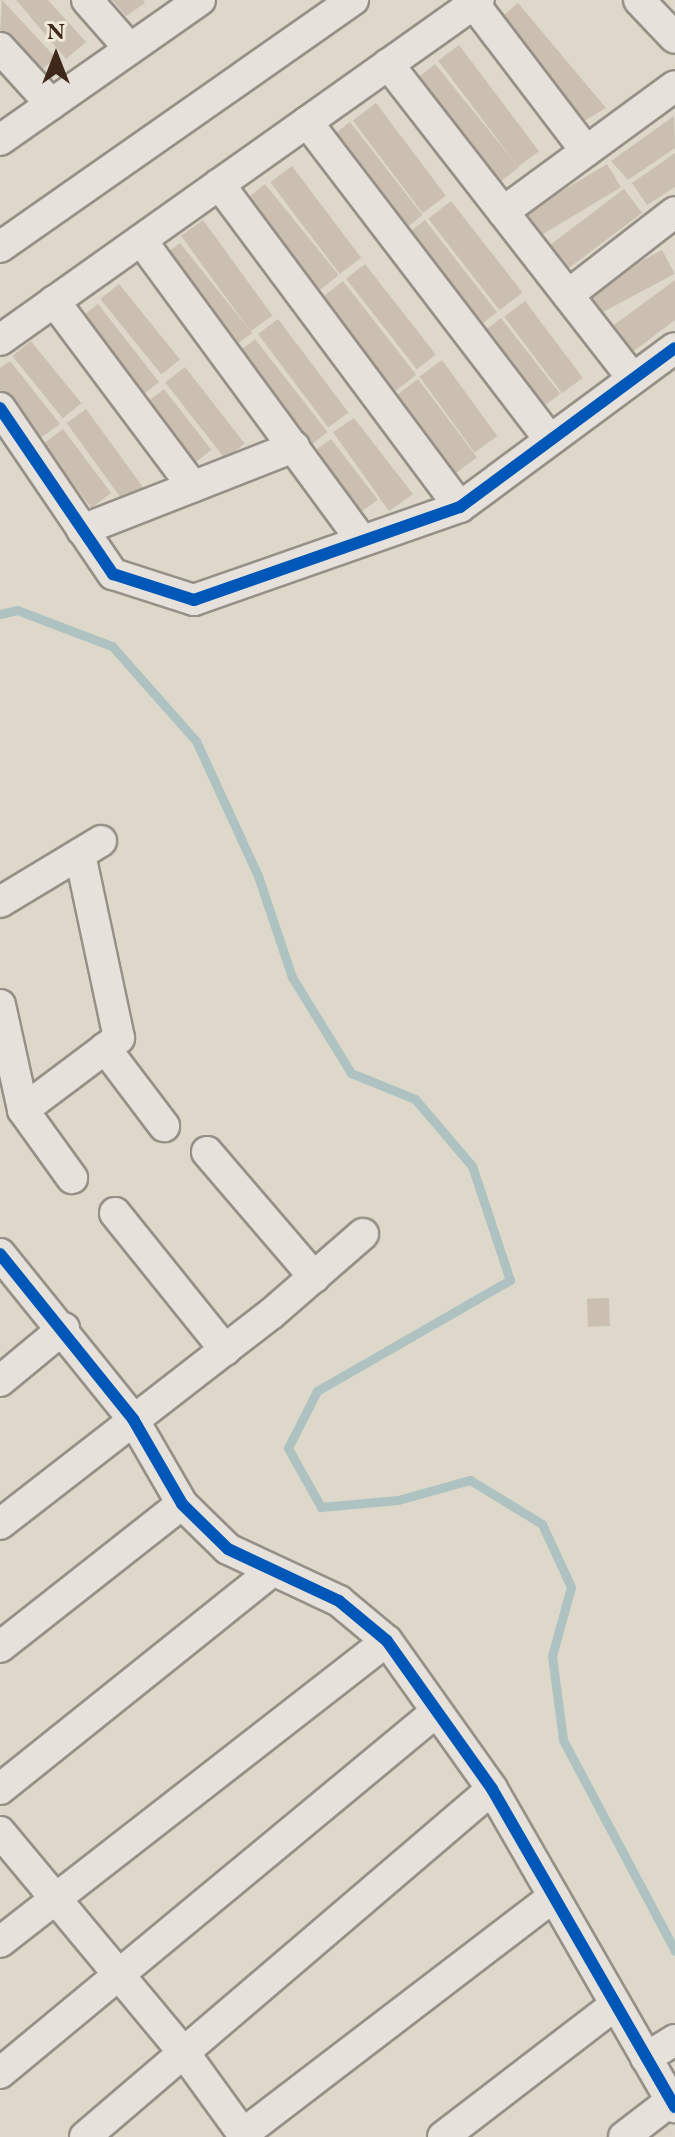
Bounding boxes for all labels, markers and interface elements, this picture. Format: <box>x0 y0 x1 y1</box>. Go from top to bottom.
north arrow <box>16 16 96 96</box>
text: N <box>47 17 65 46</box>

